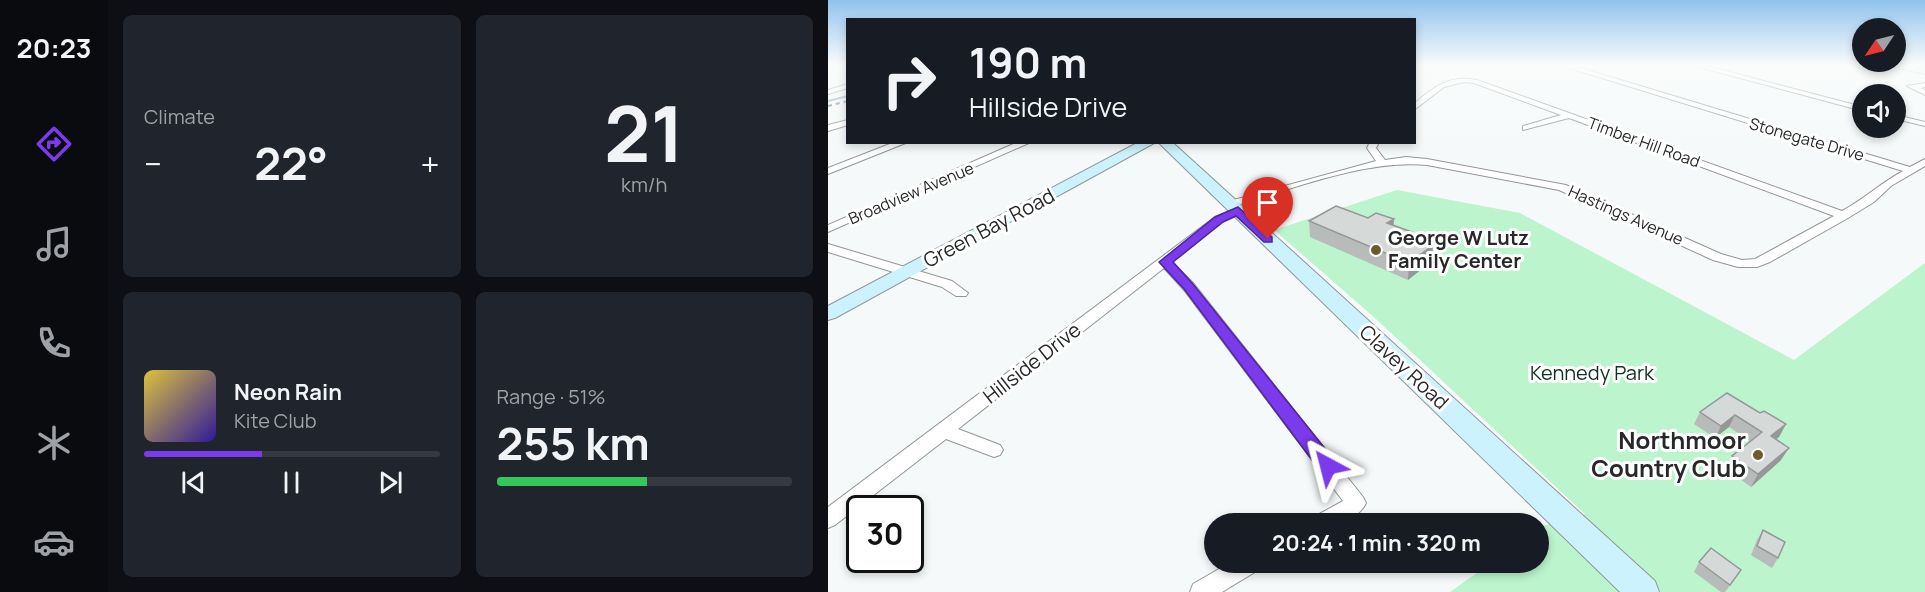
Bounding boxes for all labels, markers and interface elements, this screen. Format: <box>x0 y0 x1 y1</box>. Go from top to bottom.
north arrow <box>1852 18 1906 72</box>
map controls <box>1852 18 1906 138</box>
text: 20:23 <box>17 29 91 66</box>
text: 190 m <box>969 33 1087 91</box>
icon: right <box>870 42 948 120</box>
text: 21 <box>604 79 685 185</box>
button: sound <box>1852 84 1906 138</box>
text: Hillside Drive <box>969 88 1127 125</box>
text: Climate <box>144 103 215 130</box>
street label: Timber Hill Road <box>1585 111 1703 173</box>
street label: Stonegate Drive <box>1747 112 1867 166</box>
icon: directions <box>33 123 75 165</box>
text: 22° <box>254 132 328 194</box>
text: − <box>144 141 162 186</box>
text: + <box>420 141 440 186</box>
street label: Broadview Avenue <box>845 157 977 229</box>
text: km/h <box>621 171 668 198</box>
pin <box>1242 177 1293 239</box>
street label: Hastings Avenue <box>1565 180 1687 250</box>
street label: Green Bay Road <box>919 182 1059 273</box>
icon: arrive <box>1251 186 1284 219</box>
icon: music <box>33 223 75 265</box>
place label: George W Lutz Family Center <box>1388 224 1529 274</box>
marker: George W Lutz Family Center <box>1369 243 1383 257</box>
street label: Hillside Drive <box>977 316 1086 409</box>
street label: Clavey Road <box>1354 318 1455 415</box>
icon: phone <box>33 322 75 364</box>
park label: Kennedy Park <box>1530 359 1655 386</box>
text: Neon Rain <box>234 377 342 407</box>
text: Range · 51% <box>497 383 606 410</box>
text: Kite Club <box>234 407 317 434</box>
text: 255 km <box>497 412 650 474</box>
icon: climate <box>33 422 75 464</box>
place label: Northmoor Country Club <box>1591 423 1746 484</box>
position arrow <box>1296 434 1360 498</box>
marker: Northmoor Country Club <box>1751 448 1765 462</box>
icon: previous <box>177 466 210 499</box>
icon: pause <box>275 466 308 499</box>
icon: next <box>374 466 407 499</box>
speed limit sign: 30 <box>846 495 924 573</box>
icon: car <box>33 521 75 563</box>
text: 20:24 · 1 min · 320 m <box>1272 528 1481 558</box>

